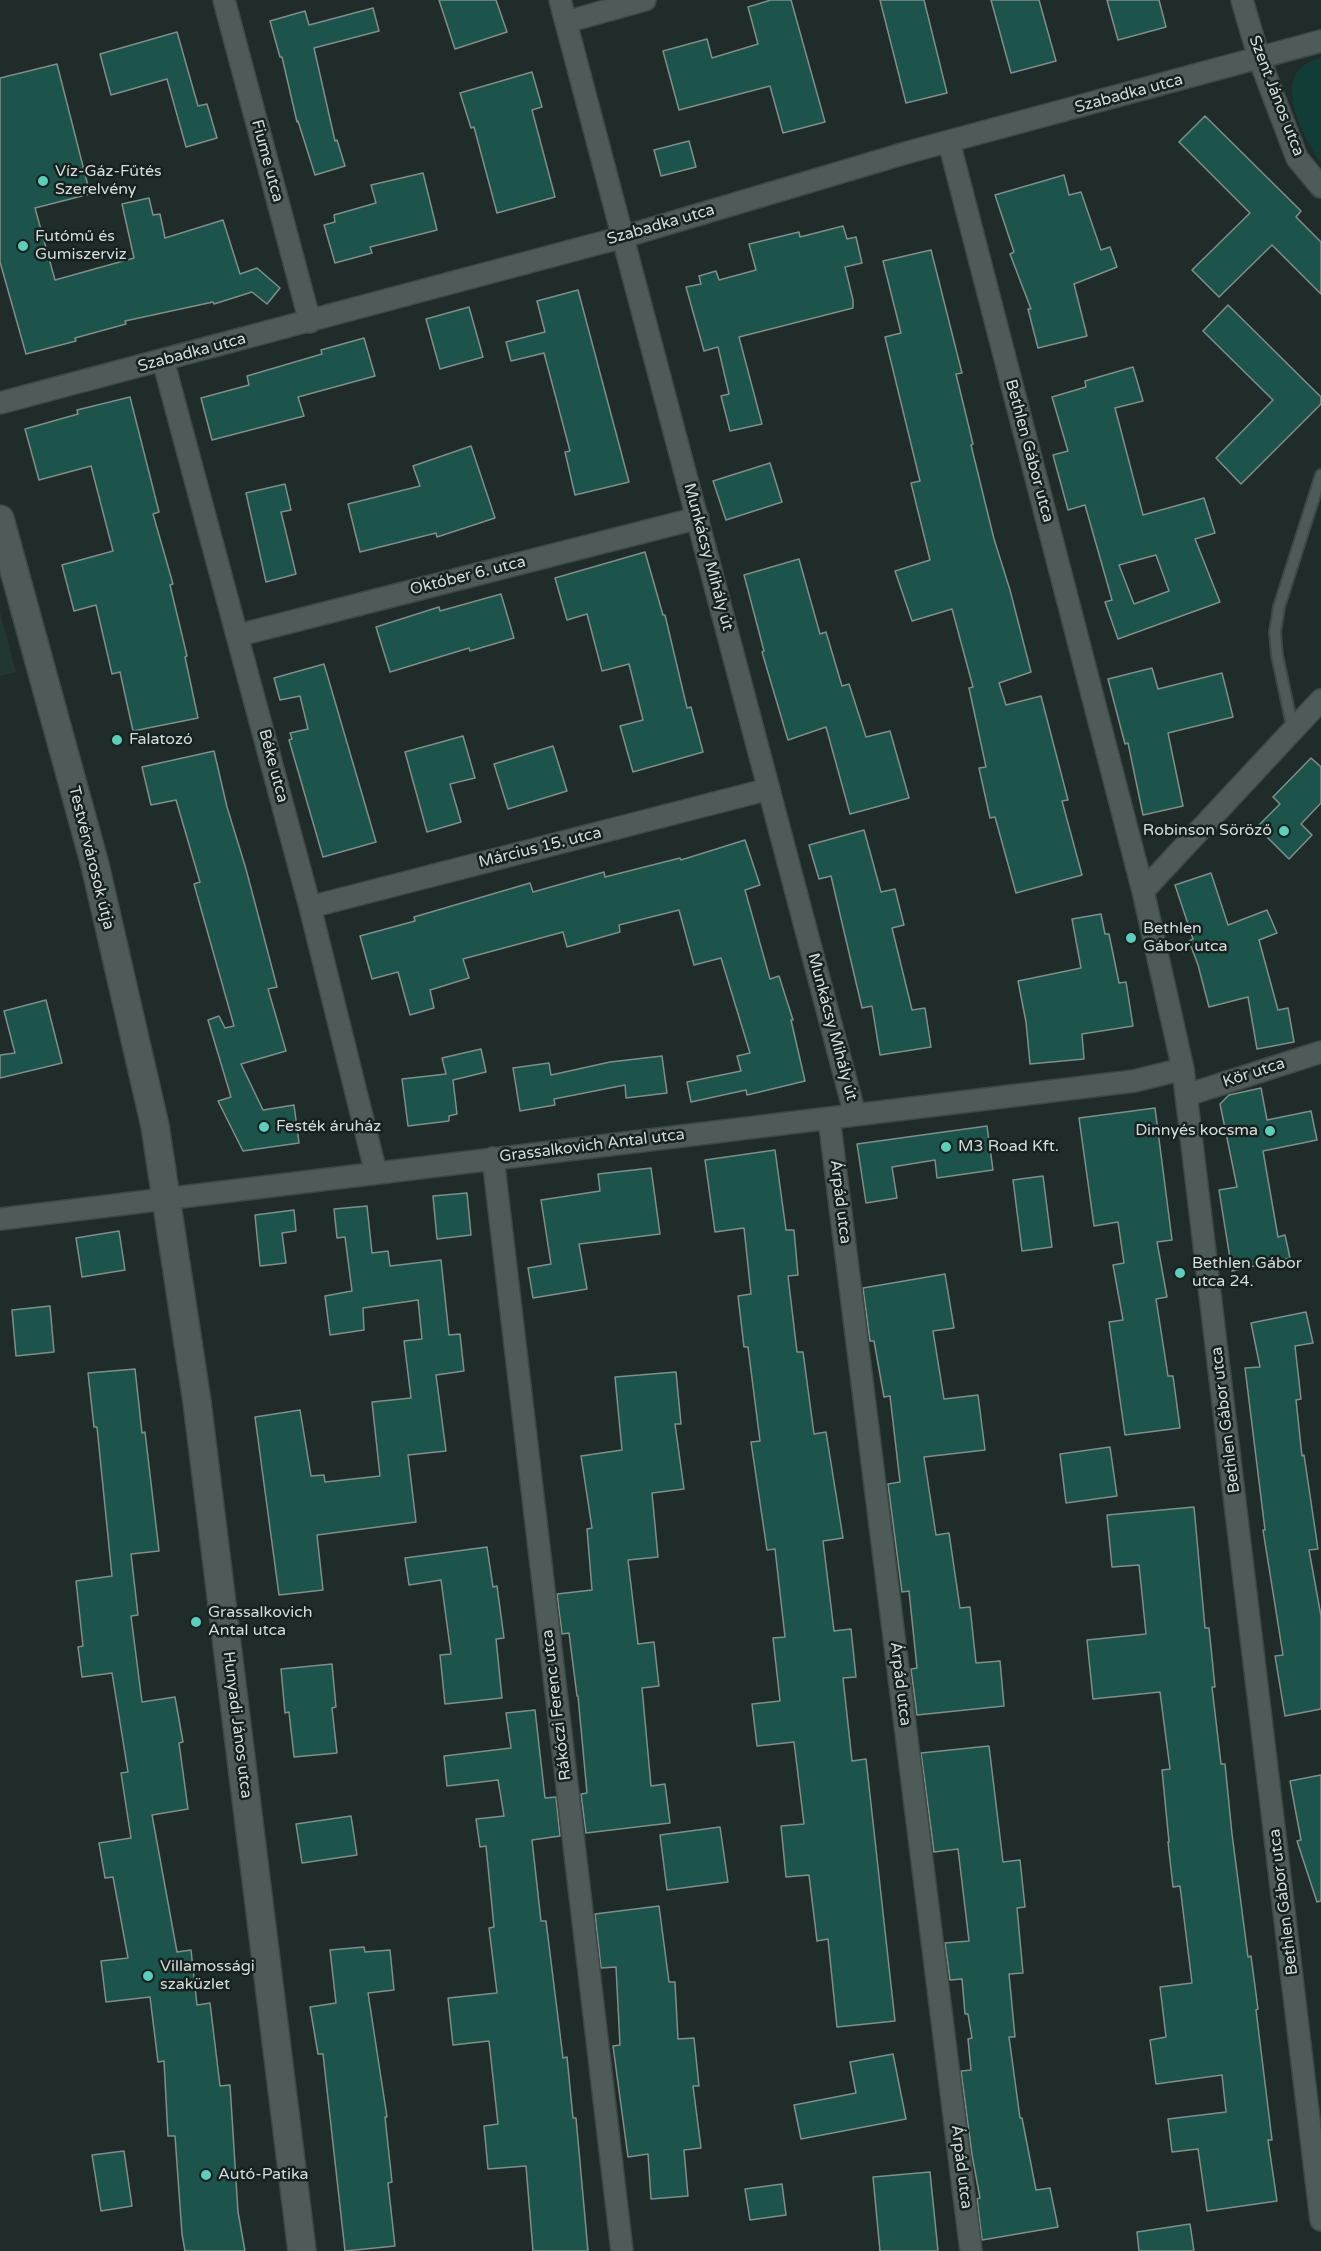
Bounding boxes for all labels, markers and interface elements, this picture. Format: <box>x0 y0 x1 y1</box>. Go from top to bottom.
street label: Szent János utca <box>1244 33 1308 159</box>
street label: Szabadka utca <box>1073 70 1185 118</box>
street label: Fiume utca <box>247 118 287 204</box>
place label: Víz-Gáz-Fűtés Szerelvény <box>55 162 162 200</box>
marker: Víz-Gáz-Fűtés Szerelvény <box>36 174 50 188</box>
street label: Szabadka utca <box>605 200 717 250</box>
place label: Futómű és Gumiszerviz <box>35 227 127 265</box>
marker: Futómű és Gumiszerviz <box>16 239 30 253</box>
street label: Szabadka utca <box>136 329 248 377</box>
street label: Bethlen Gábor utca <box>1001 377 1057 525</box>
street label: Munkácsy Mihály út <box>679 481 737 633</box>
street label: Október 6. utca <box>408 552 528 600</box>
street label: Béke utca <box>254 727 292 805</box>
place label: Falatozó <box>129 730 193 750</box>
marker: Falatozó <box>110 733 124 747</box>
street label: Testvérvárosok útja <box>64 784 118 932</box>
place label: Robinson Söröző <box>1143 821 1272 841</box>
street label: Március 15. utca <box>477 823 603 873</box>
marker: Robinson Söröző <box>1277 824 1291 838</box>
place label: Bethlen Gábor utca <box>1143 919 1227 957</box>
marker: Bethlen Gábor utca <box>1124 931 1138 945</box>
street label: Munkácsy Mihály út <box>803 951 861 1103</box>
street label: Kör utca <box>1221 1054 1287 1092</box>
place label: Festék áruház <box>276 1117 381 1137</box>
marker: Festék áruház <box>257 1120 271 1134</box>
place label: Dinnyés kocsma <box>1135 1121 1258 1141</box>
marker: Dinnyés kocsma <box>1263 1124 1277 1138</box>
street label: Grassalkovich Antal utca <box>498 1125 686 1167</box>
place label: M3 Road Kft. <box>958 1137 1059 1157</box>
marker: M3 Road Kft. <box>939 1140 953 1154</box>
street label: Árpád utca <box>825 1159 855 1245</box>
place label: Bethlen Gábor utca 24. <box>1192 1254 1302 1292</box>
marker: Bethlen Gábor utca 24. <box>1173 1266 1187 1280</box>
street label: Bethlen Gábor utca <box>1207 1346 1245 1494</box>
place label: Grassalkovich Antal utca <box>208 1603 312 1641</box>
marker: Grassalkovich Antal utca <box>189 1615 203 1629</box>
street label: Rákóczi Ferenc utca <box>538 1628 576 1782</box>
street label: Árpád utca <box>885 1641 915 1727</box>
street label: Hunyadi János utca <box>218 1650 256 1800</box>
street label: Bethlen Gábor utca <box>1265 1828 1303 1976</box>
place label: Villamossági szaküzlet <box>160 1957 255 1995</box>
marker: Villamossági szaküzlet <box>141 1969 155 1983</box>
street label: Árpád utca <box>946 2124 976 2210</box>
place label: Autó-Patika <box>218 2165 308 2185</box>
marker: Autó-Patika <box>199 2168 213 2182</box>

